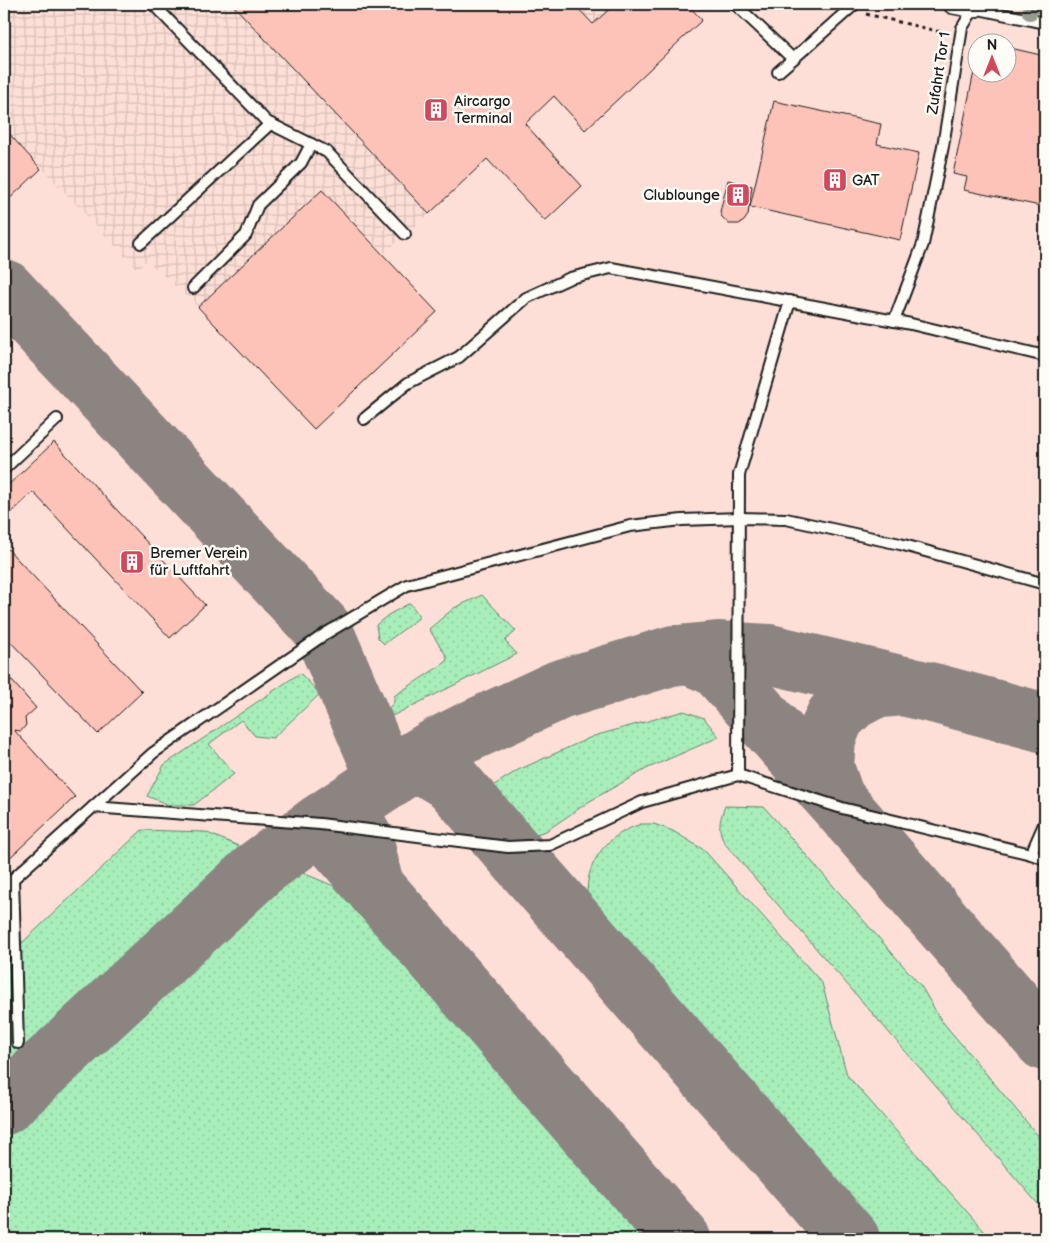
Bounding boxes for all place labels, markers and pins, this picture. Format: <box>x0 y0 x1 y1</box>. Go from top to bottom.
place label: Aircargo Terminal <box>454 92 512 128</box>
building icon: Aircargo Terminal <box>423 97 449 123</box>
building icon: GAT <box>822 167 848 193</box>
place label: GAT <box>852 171 880 190</box>
building icon: Clublounge <box>725 182 751 208</box>
place label: Clublounge <box>643 186 720 205</box>
place label: Bremer Verein für Luftfahrt <box>150 544 248 580</box>
building icon: Bremer Verein für Luftfahrt <box>119 549 145 575</box>

